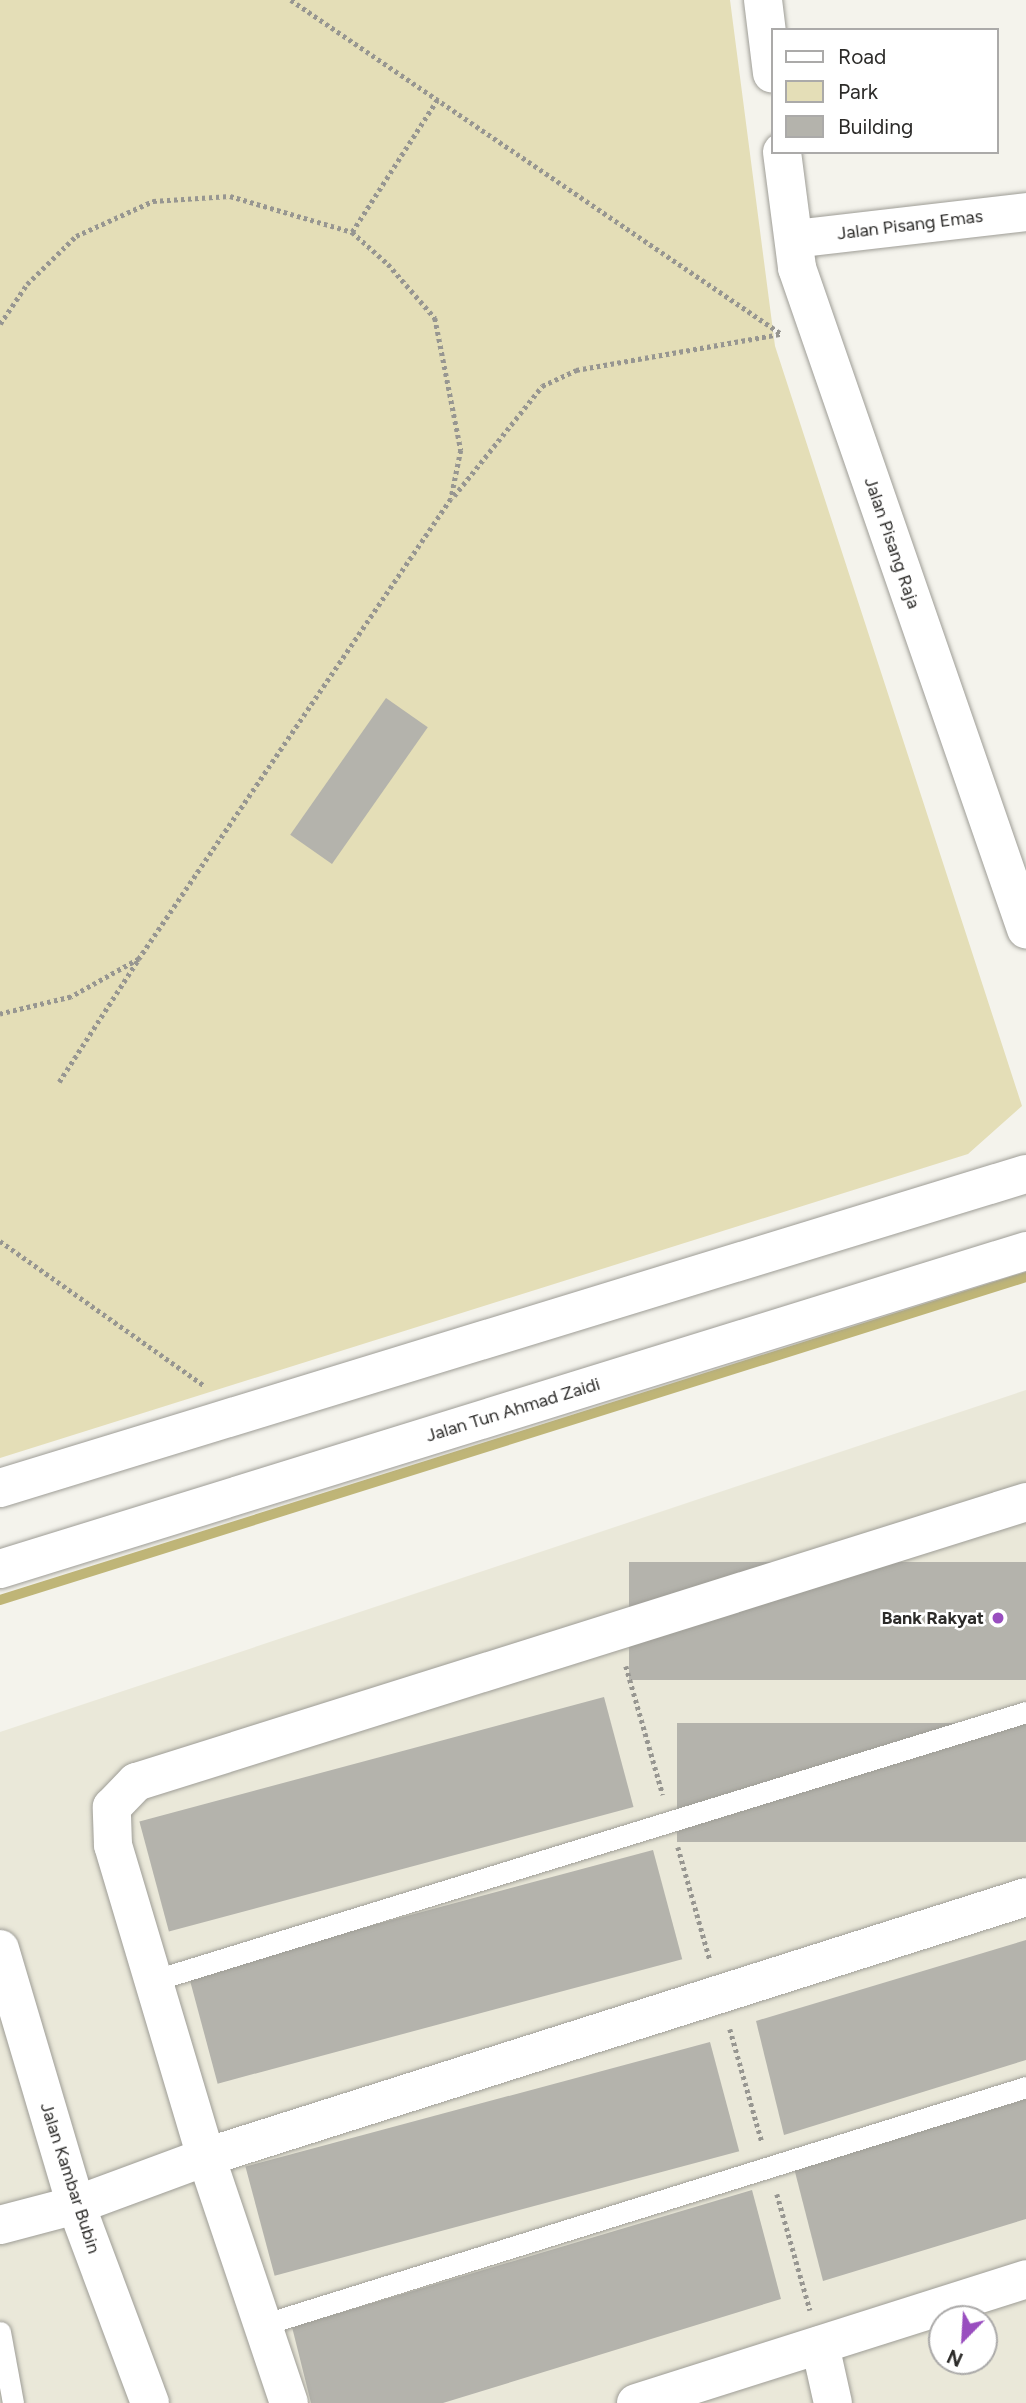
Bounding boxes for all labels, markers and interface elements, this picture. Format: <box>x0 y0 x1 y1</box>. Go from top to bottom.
legend <box>771 28 998 154</box>
text: Road <box>838 44 886 69</box>
text: Park <box>838 79 878 104</box>
text: Building <box>838 114 913 139</box>
street label: Jalan Pisang Emas <box>836 205 984 245</box>
street label: Jalan Pisang Raja <box>859 474 925 612</box>
street label: Jalan Tun Ahmad Zaidi <box>423 1373 603 1447</box>
place label: Bank Rakyat <box>881 1607 984 1629</box>
marker: Bank Rakyat <box>990 1610 1006 1626</box>
street label: Jalan Kambar Bubin <box>35 2100 105 2256</box>
north arrow <box>928 2305 998 2375</box>
text: N <box>944 2344 966 2371</box>

